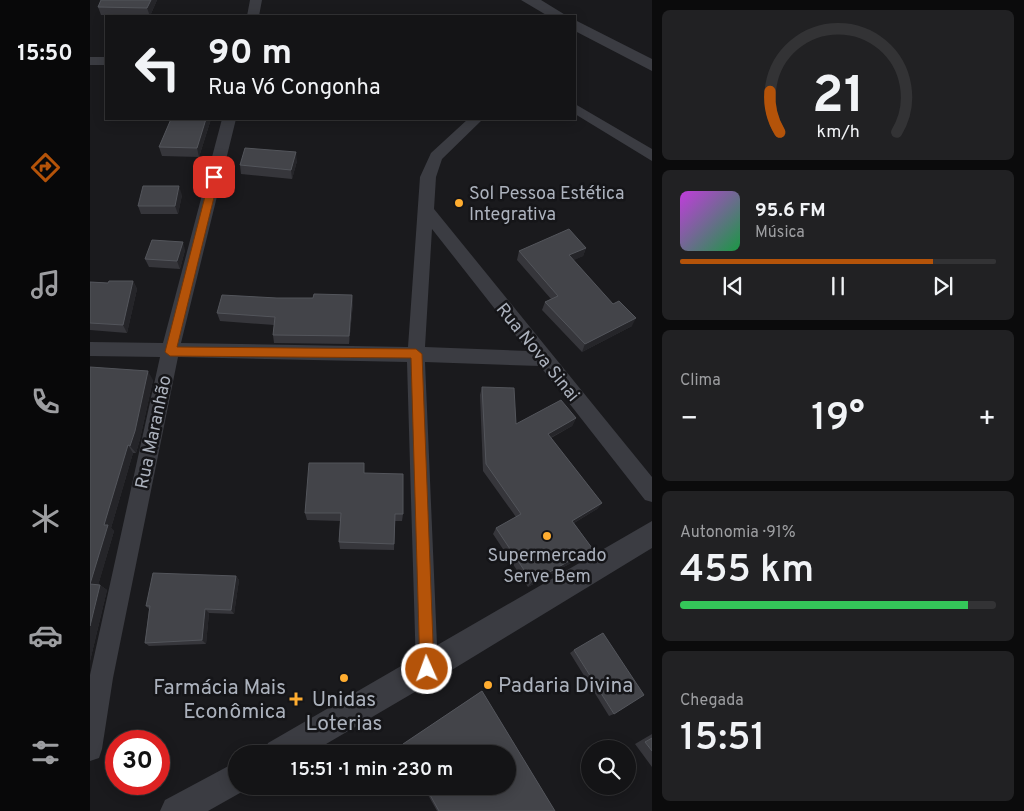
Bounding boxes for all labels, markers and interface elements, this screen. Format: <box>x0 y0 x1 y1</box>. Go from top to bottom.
text: 90 m <box>208 32 292 76</box>
icon: left <box>125 35 190 100</box>
text: 15:50 <box>17 41 73 68</box>
text: 21 <box>812 65 864 131</box>
text: Rua Vó Congonha <box>208 75 381 102</box>
text: km/h <box>816 121 860 144</box>
icon: directions <box>28 150 63 185</box>
pin <box>193 156 235 198</box>
icon: arrive <box>200 163 228 191</box>
place label: Sol Pessoa Estética Integrativa <box>469 183 624 227</box>
marker: Sol Pessoa Estética Integrativa <box>453 197 465 209</box>
text: 95.6 FM <box>755 199 826 223</box>
text: Música <box>755 223 805 243</box>
icon: music <box>28 267 63 302</box>
icon: previous <box>719 272 747 300</box>
icon: pause <box>824 272 852 300</box>
icon: next <box>929 272 957 300</box>
street label: Rua Nova Sinai <box>490 299 584 407</box>
text: Clima <box>680 371 721 391</box>
street label: Rua Maranhão <box>131 373 178 491</box>
icon: phone <box>28 384 63 419</box>
text: 19° <box>811 395 865 444</box>
text: − <box>680 402 698 438</box>
text: + <box>978 402 996 438</box>
icon: climate <box>28 501 63 536</box>
text: Autonomia · 91% <box>680 523 796 543</box>
marker: Supermercado Serve Bem <box>541 530 553 542</box>
place label: Supermercado Serve Bem <box>488 545 606 589</box>
text: 455 km <box>680 547 814 596</box>
icon: car <box>28 618 63 653</box>
position arrow <box>400 642 452 694</box>
marker: Unidas Loterias <box>338 672 350 684</box>
place label: Padaria Divina <box>498 673 633 700</box>
place label: Farmácia Mais Econômica <box>153 675 286 726</box>
marker: Padaria Divina <box>482 679 494 691</box>
place label: Unidas Loterias <box>306 687 382 738</box>
text: Chegada <box>680 691 744 711</box>
marker: Farmácia Mais Econômica <box>290 693 302 705</box>
text: 15:51 <box>680 715 765 764</box>
speed limit sign: 30 <box>105 730 170 795</box>
icon: filters <box>28 735 63 770</box>
map controls <box>581 740 636 795</box>
button: search <box>581 740 636 795</box>
text: 15:51 · 1 min · 230 m <box>291 758 453 782</box>

